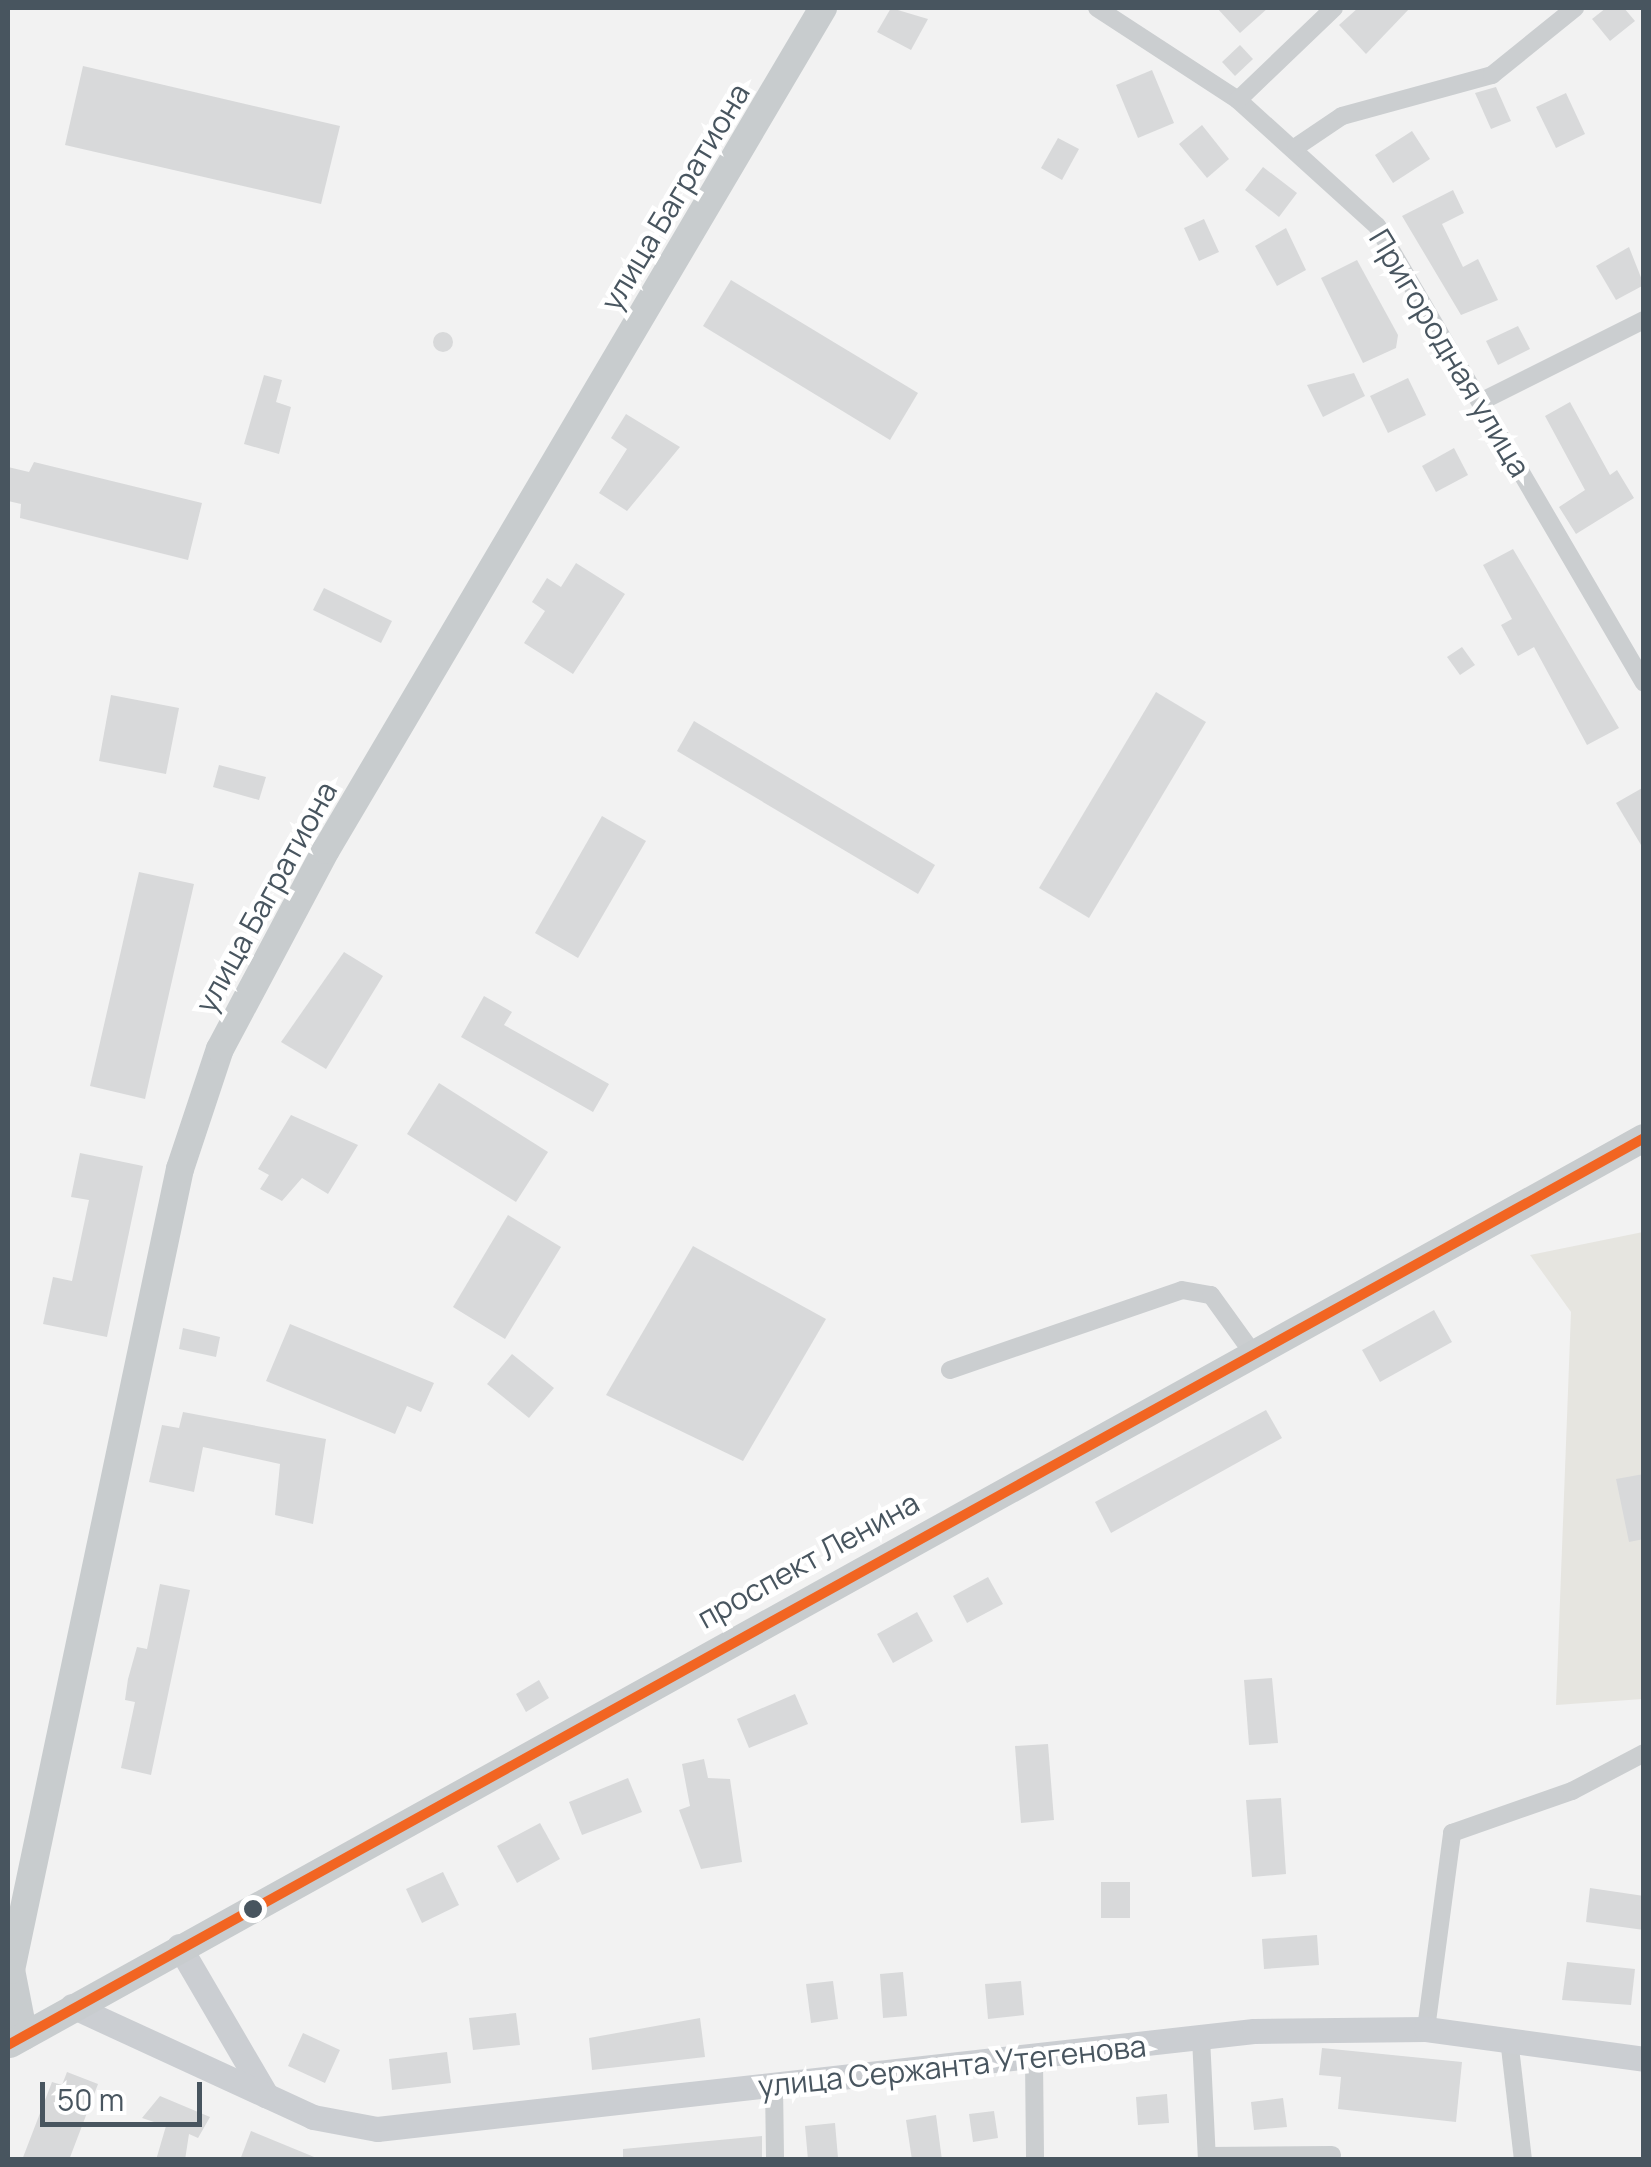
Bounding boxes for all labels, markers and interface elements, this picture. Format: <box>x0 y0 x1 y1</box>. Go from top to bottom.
street label: улица Багратиона <box>593 77 757 317</box>
street label: Пригородная улица <box>1362 223 1538 483</box>
street label: улица Багратиона <box>188 775 344 1019</box>
street label: проспект Ленина <box>691 1484 925 1636</box>
unlabelled marker <box>243 1899 263 1919</box>
street label: улица Сержанта Утегенова <box>756 2028 1148 2104</box>
scale bar <box>45 2062 208 2124</box>
text: 50 m <box>57 2079 124 2120</box>

